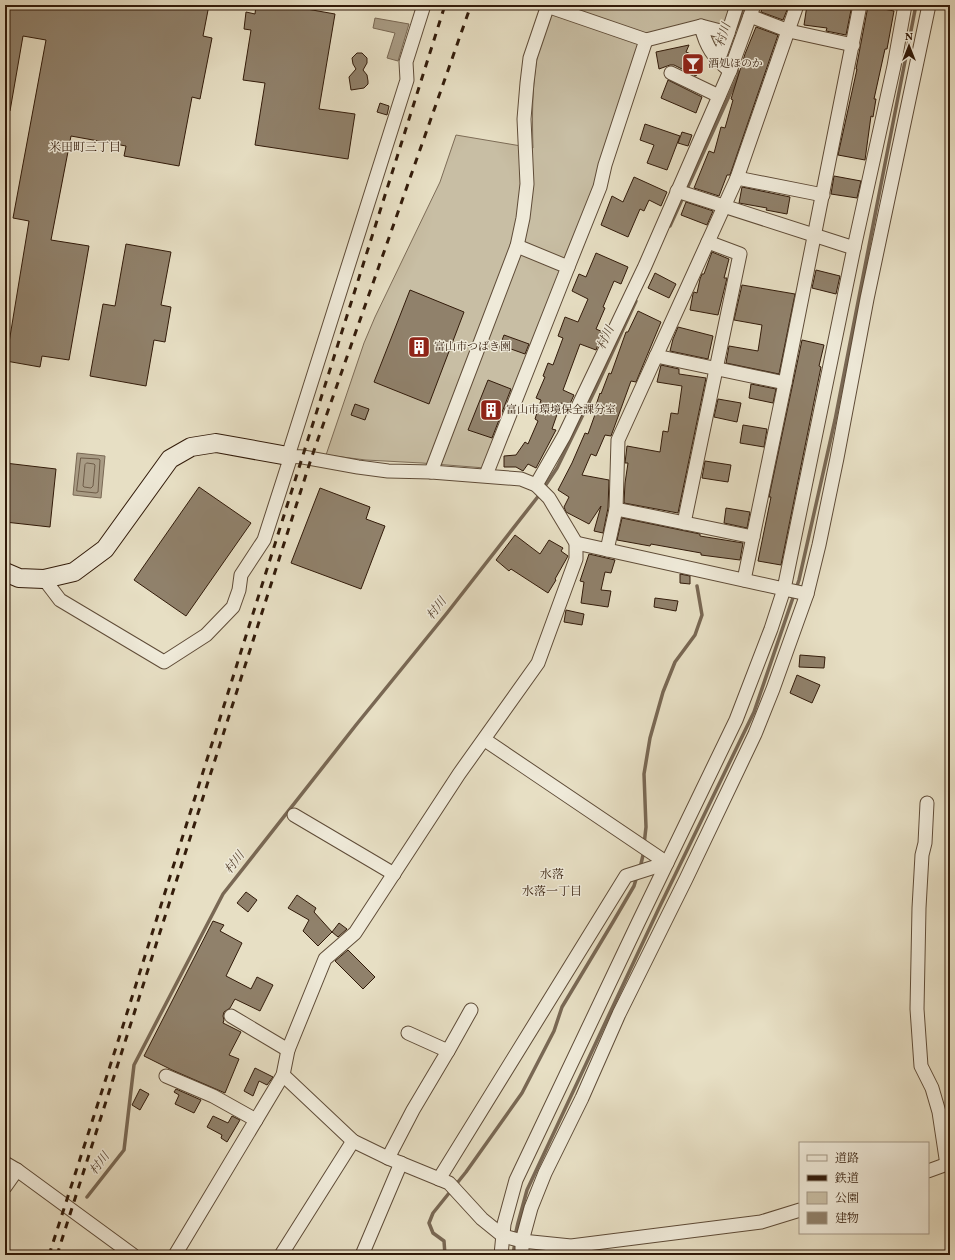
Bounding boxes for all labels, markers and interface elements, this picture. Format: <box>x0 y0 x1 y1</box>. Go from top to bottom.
water label: 村川 <box>713 19 736 49</box>
north arrow <box>889 26 929 66</box>
text: N <box>905 30 913 45</box>
bar icon: 酒処ほのか <box>680 51 706 77</box>
place label: 酒処ほのか <box>708 57 763 72</box>
district label: 米田町三丁目 <box>49 140 121 156</box>
water label: 村川 <box>594 322 619 352</box>
building icon: 富山市つばき園 <box>406 334 432 360</box>
place label: 富山市つばき園 <box>434 340 511 355</box>
building icon: 富山市環境保全課分室 <box>478 397 504 423</box>
place label: 富山市環境保全課分室 <box>506 403 616 418</box>
water label: 村川 <box>423 593 452 623</box>
water label: 村川 <box>221 847 250 877</box>
district label: 水落 <box>540 867 564 883</box>
district label: 水落一丁目 <box>522 884 582 900</box>
legend <box>799 1142 929 1234</box>
water label: 村川 <box>86 1148 115 1178</box>
text: 道路 <box>835 1151 859 1167</box>
text: 鉄道 <box>834 1171 859 1187</box>
text: 公園 <box>835 1191 859 1207</box>
text: 建物 <box>835 1211 859 1227</box>

